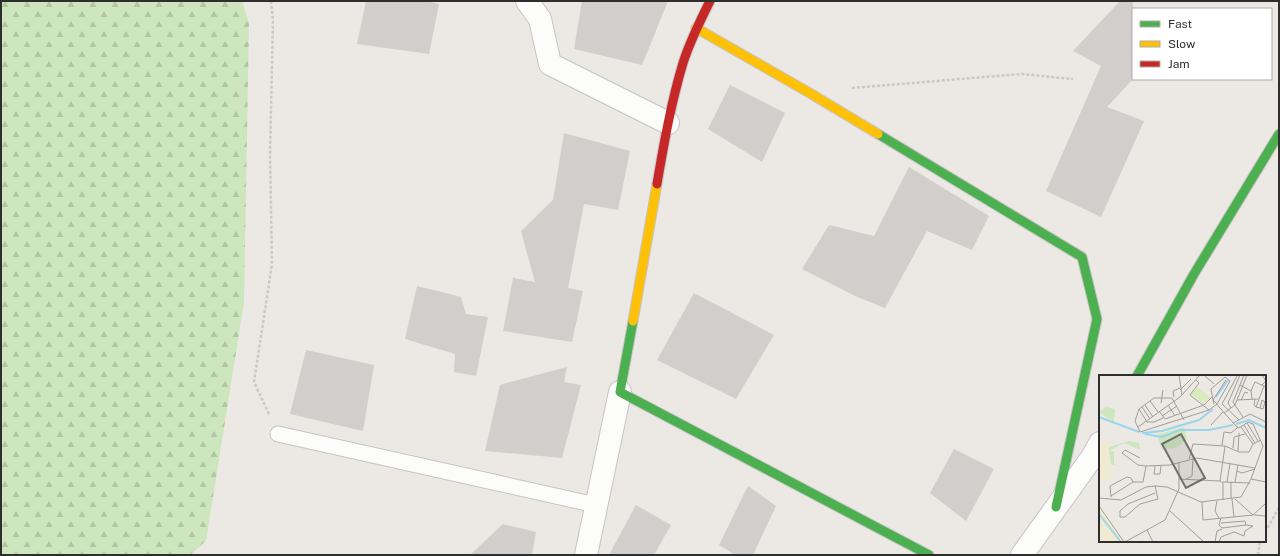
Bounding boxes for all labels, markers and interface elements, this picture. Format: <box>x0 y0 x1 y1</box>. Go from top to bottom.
legend <box>1132 8 1272 80</box>
text: Fast <box>1168 17 1193 31</box>
text: Slow <box>1168 37 1196 51</box>
text: Jam <box>1168 57 1190 71</box>
inset map <box>1099 375 1266 542</box>

